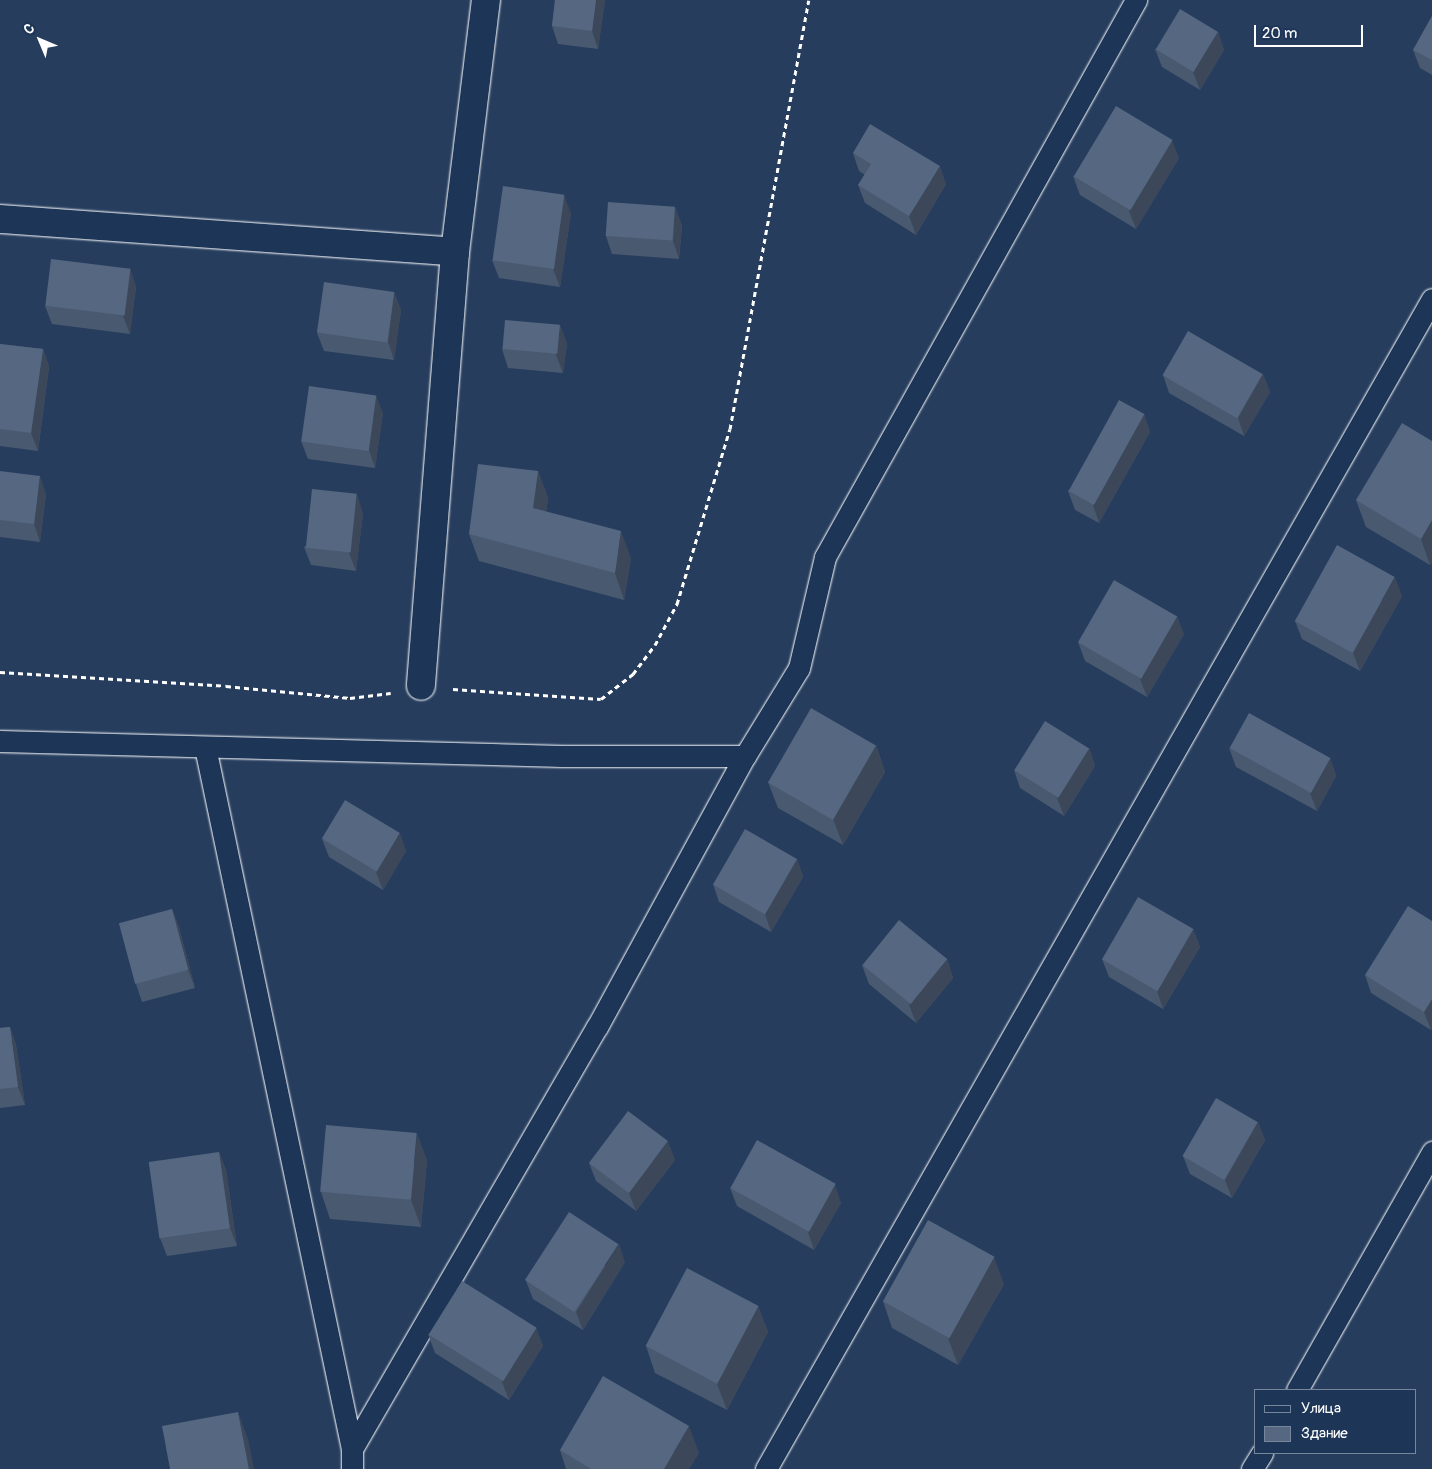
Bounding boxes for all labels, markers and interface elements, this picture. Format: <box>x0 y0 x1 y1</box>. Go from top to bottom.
north arrow <box>15 15 65 65</box>
scale bar <box>1257 15 1366 47</box>
text: С <box>20 20 38 38</box>
text: 20 m <box>1262 24 1297 43</box>
legend <box>1254 1389 1417 1454</box>
text: Улица <box>1301 1399 1341 1418</box>
text: Здание <box>1301 1424 1348 1443</box>

